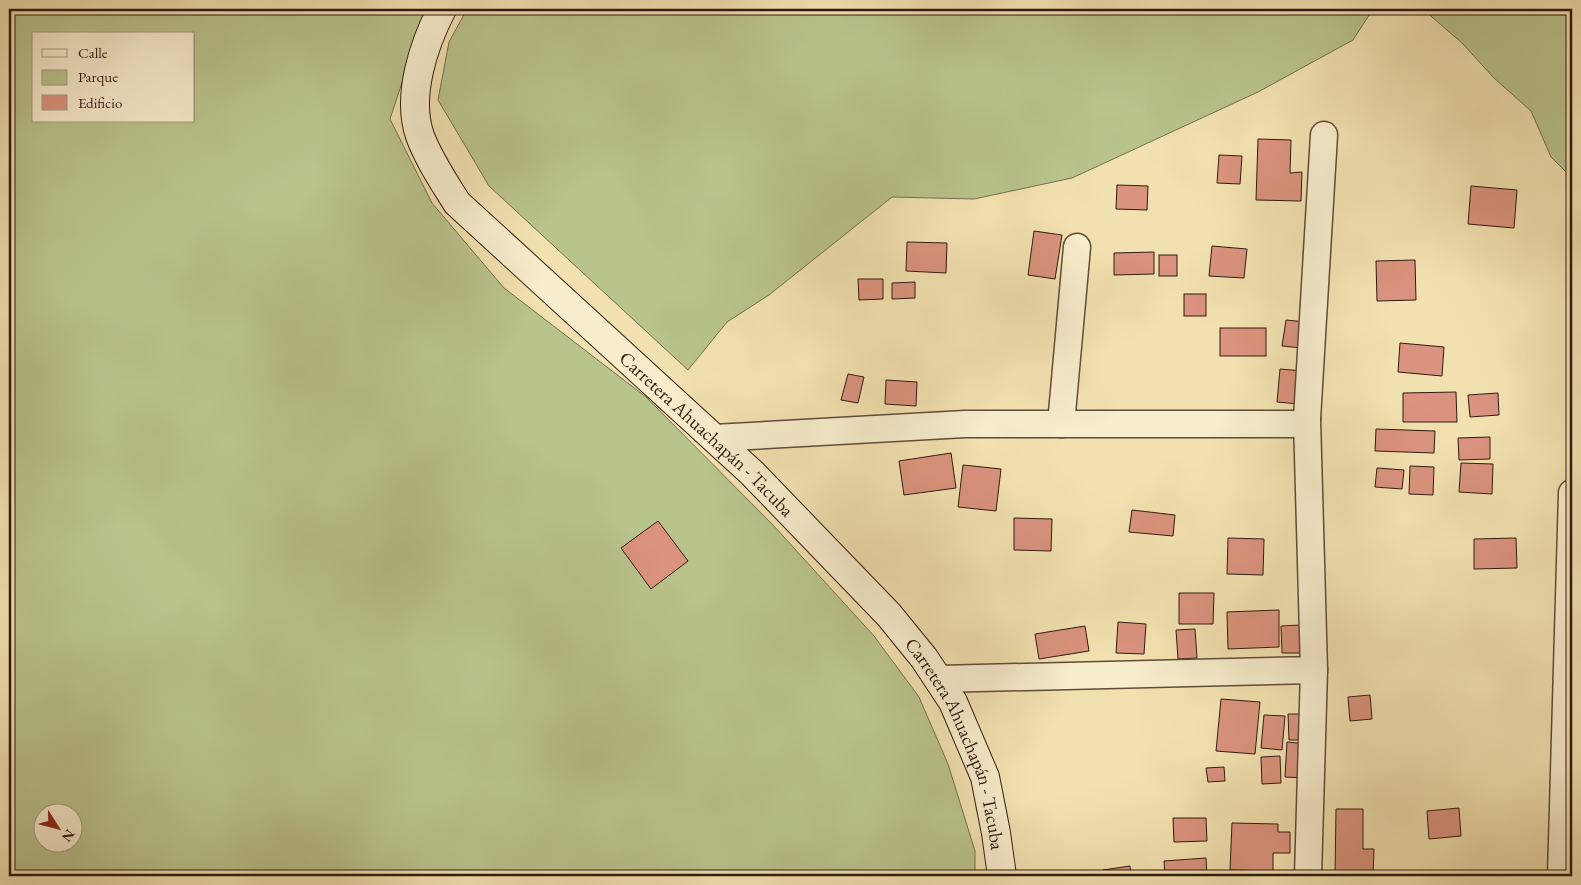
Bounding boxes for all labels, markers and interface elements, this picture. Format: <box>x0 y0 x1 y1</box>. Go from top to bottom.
legend <box>32 32 195 122</box>
text: Calle <box>78 43 108 62</box>
text: Parque <box>78 67 118 86</box>
text: Edificio <box>78 93 122 112</box>
street label: Carretera Ahuachapán - Tacuba <box>614 345 800 522</box>
street label: Carretera Ahuachapán - Tacuba <box>900 632 1011 852</box>
north arrow <box>32 802 82 852</box>
text: N <box>58 826 79 846</box>

